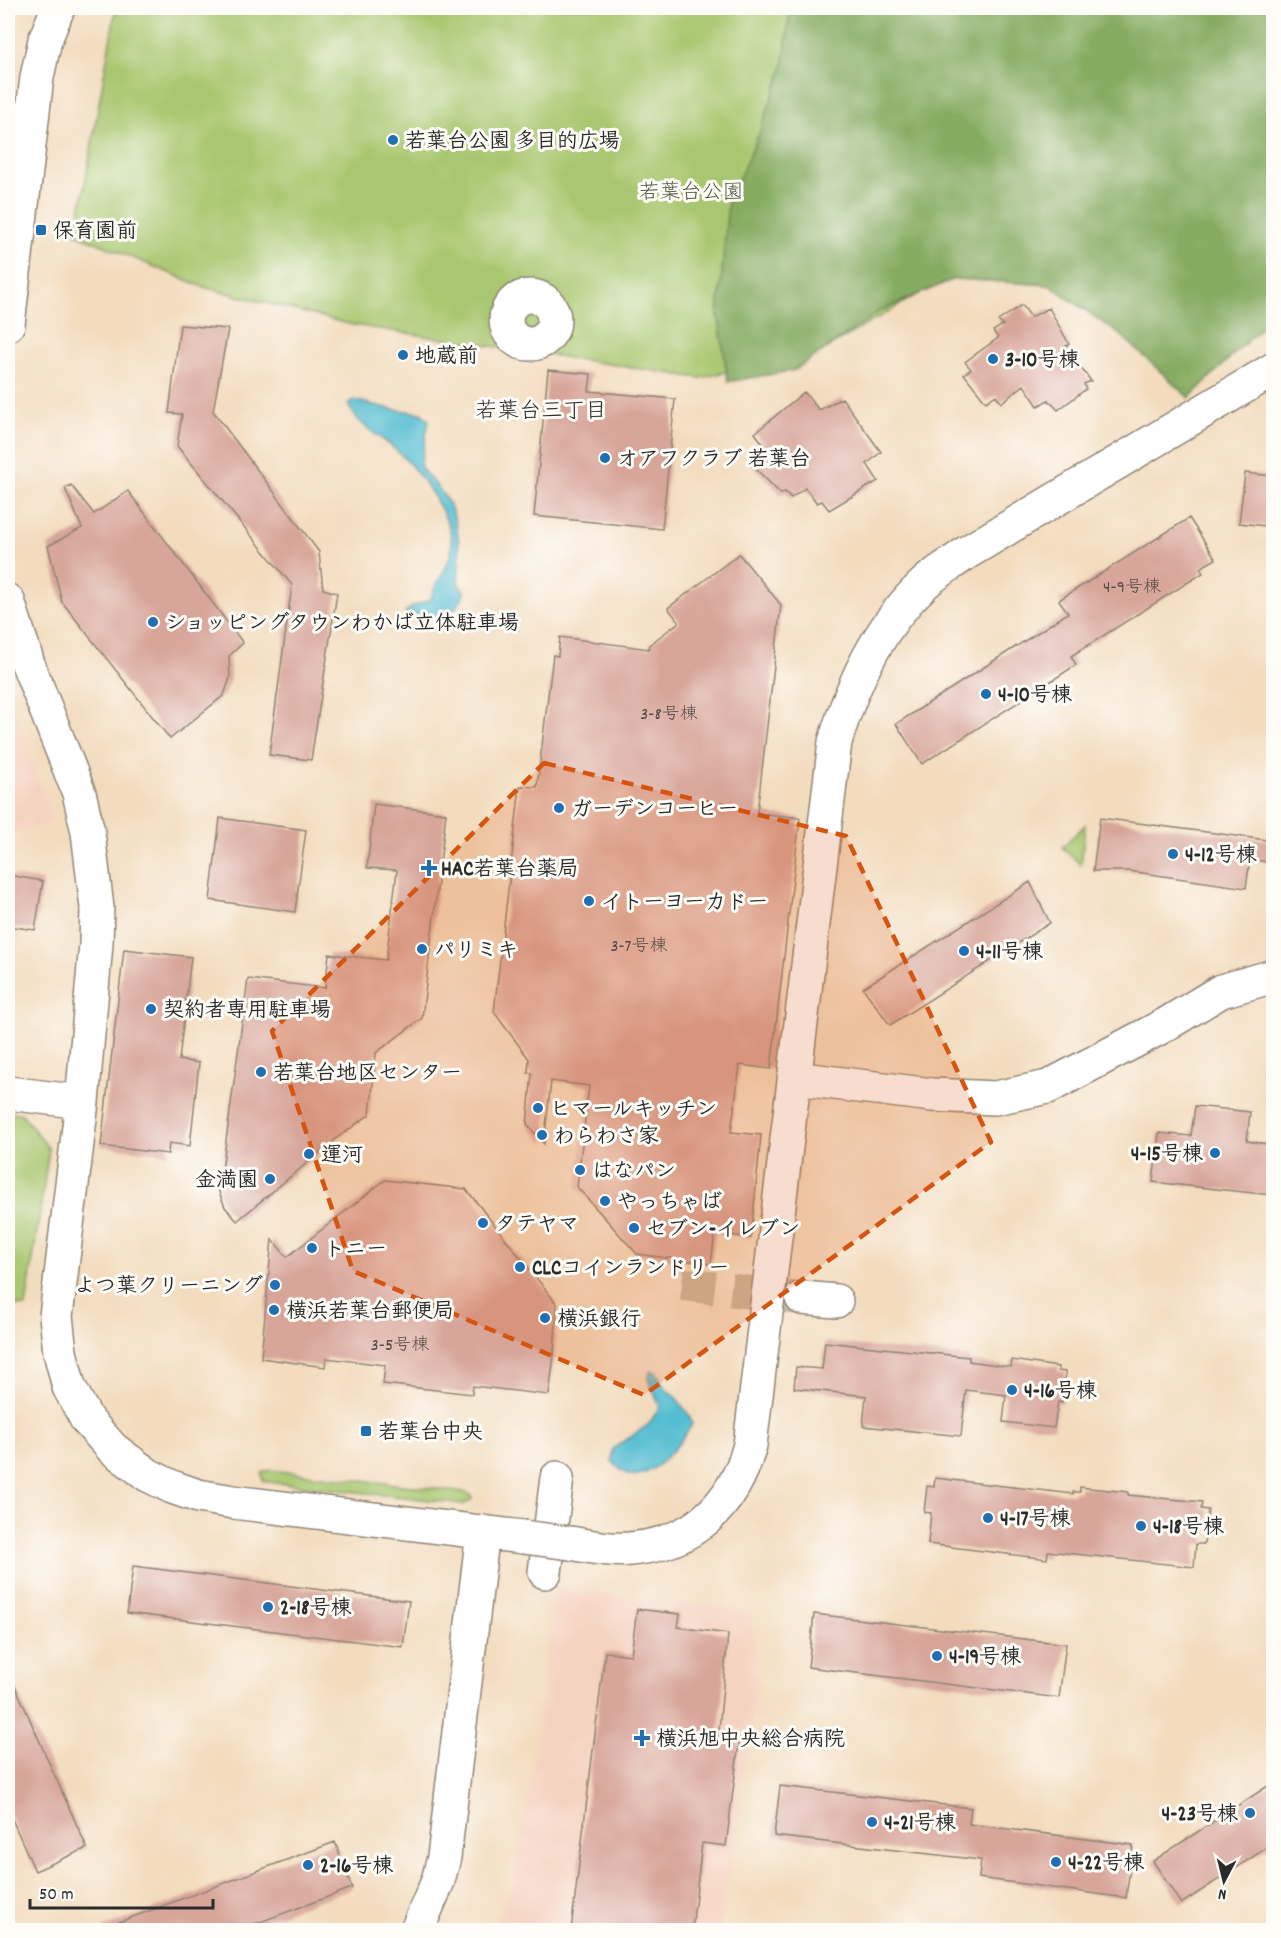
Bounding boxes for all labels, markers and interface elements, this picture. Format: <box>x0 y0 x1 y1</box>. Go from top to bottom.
place label: 若葉台公園 多目的広場 <box>405 128 620 158</box>
marker: 若葉台公園 多目的広場 <box>386 133 400 147</box>
park label: 若葉台公園 <box>639 179 744 209</box>
place label: 保育園前 <box>53 218 137 248</box>
marker: 保育園前 <box>34 223 48 237</box>
place label: 地蔵前 <box>415 343 478 373</box>
place label: 3-10号棟 <box>1005 347 1080 377</box>
marker: 地蔵前 <box>396 348 410 362</box>
marker: 3-10号棟 <box>986 352 1000 366</box>
district label: 若葉台三丁目 <box>475 397 607 428</box>
place label: オアフクラブ 若葉台 <box>617 446 810 476</box>
marker: オアフクラブ 若葉台 <box>598 451 612 465</box>
house number: 4-9号棟 <box>1103 576 1161 601</box>
place label: ショッピングタウンわかば立体駐車場 <box>165 610 519 640</box>
marker: ショッピングタウンわかば立体駐車場 <box>146 615 160 629</box>
place label: 4-10号棟 <box>998 682 1072 712</box>
marker: 4-10号棟 <box>979 687 993 701</box>
house number: 3-8号棟 <box>640 703 698 728</box>
place label: ガーデンコーヒー <box>571 796 738 826</box>
marker: ガーデンコーヒー <box>552 801 566 815</box>
place label: 4-12号棟 <box>1185 842 1257 872</box>
marker: 4-12号棟 <box>1166 847 1180 861</box>
place label: HAC若葉台薬局 <box>441 856 579 886</box>
marker: HAC若葉台薬局 <box>422 861 436 875</box>
place label: イトーヨーカドー <box>601 889 768 919</box>
marker: イトーヨーカドー <box>582 894 596 908</box>
house number: 3-7号棟 <box>610 935 668 960</box>
place label: パリミキ <box>434 937 518 967</box>
place label: 4-11号棟 <box>976 939 1043 969</box>
marker: パリミキ <box>415 942 429 956</box>
marker: 4-11号棟 <box>957 944 971 958</box>
place label: 契約者専用駐車場 <box>163 997 331 1027</box>
marker: 契約者専用駐車場 <box>144 1002 158 1016</box>
place label: 若葉台地区センター <box>273 1060 462 1090</box>
marker: 若葉台地区センター <box>254 1065 268 1079</box>
place label: ヒマールキッチン <box>550 1096 717 1126</box>
marker: ヒマールキッチン <box>531 1101 545 1115</box>
place label: わらわさ家 <box>554 1123 659 1153</box>
marker: わらわさ家 <box>535 1128 549 1142</box>
place label: 4-15号棟 <box>1131 1141 1203 1171</box>
place label: 運河 <box>321 1142 363 1172</box>
marker: 4-15号棟 <box>1208 1146 1222 1160</box>
marker: 運河 <box>302 1147 316 1161</box>
place label: はなパン <box>592 1158 676 1188</box>
marker: はなパン <box>573 1163 587 1177</box>
place label: 金満園 <box>195 1167 258 1197</box>
marker: 金満園 <box>263 1172 277 1186</box>
place label: やっちゃば <box>617 1189 722 1219</box>
marker: やっちゃば <box>598 1194 612 1208</box>
place label: タテヤマ <box>495 1211 579 1241</box>
marker: タテヤマ <box>476 1216 490 1230</box>
place label: セブン-イレブン <box>646 1216 800 1246</box>
marker: セブン-イレブン <box>627 1221 641 1235</box>
place label: トニー <box>324 1236 387 1266</box>
marker: トニー <box>305 1241 319 1255</box>
place label: CLCコインランドリー <box>532 1255 729 1285</box>
marker: CLCコインランドリー <box>513 1260 527 1274</box>
place label: よつ葉クリーニング <box>74 1273 263 1303</box>
marker: よつ葉クリーニング <box>268 1278 282 1292</box>
place label: 横浜若葉台郵便局 <box>286 1298 454 1328</box>
marker: 横浜若葉台郵便局 <box>267 1303 281 1317</box>
place label: 横浜銀行 <box>557 1306 641 1336</box>
marker: 横浜銀行 <box>538 1311 552 1325</box>
house number: 3-5号棟 <box>371 1334 429 1359</box>
place label: 4-16号棟 <box>1024 1378 1097 1408</box>
marker: 4-16号棟 <box>1005 1383 1019 1397</box>
place label: 若葉台中央 <box>378 1419 483 1449</box>
marker: 若葉台中央 <box>359 1424 373 1438</box>
place label: 4-17号棟 <box>1000 1506 1071 1536</box>
marker: 4-17号棟 <box>981 1511 995 1525</box>
place label: 4-18号棟 <box>1153 1514 1224 1544</box>
marker: 4-18号棟 <box>1134 1519 1148 1533</box>
place label: 2-18号棟 <box>280 1595 351 1625</box>
marker: 2-18号棟 <box>261 1600 275 1614</box>
place label: 4-19号棟 <box>949 1644 1021 1674</box>
marker: 4-19号棟 <box>930 1649 944 1663</box>
place label: 横浜旭中央総合病院 <box>656 1726 845 1756</box>
marker: 横浜旭中央総合病院 <box>633 1729 651 1747</box>
place label: 4-23号棟 <box>1162 1801 1238 1831</box>
marker: 4-23号棟 <box>1243 1806 1257 1820</box>
place label: 4-21号棟 <box>884 1810 956 1840</box>
marker: 4-21号棟 <box>865 1815 879 1829</box>
place label: 4-22号棟 <box>1068 1850 1144 1880</box>
north arrow <box>1194 1851 1254 1911</box>
place label: 2-16号棟 <box>320 1853 393 1883</box>
marker: 4-22号棟 <box>1049 1855 1063 1869</box>
marker: 2-16号棟 <box>301 1858 315 1872</box>
scale bar <box>30 1872 213 1910</box>
text: N <box>1217 1881 1228 1905</box>
text: 50 m <box>39 1883 74 1908</box>

